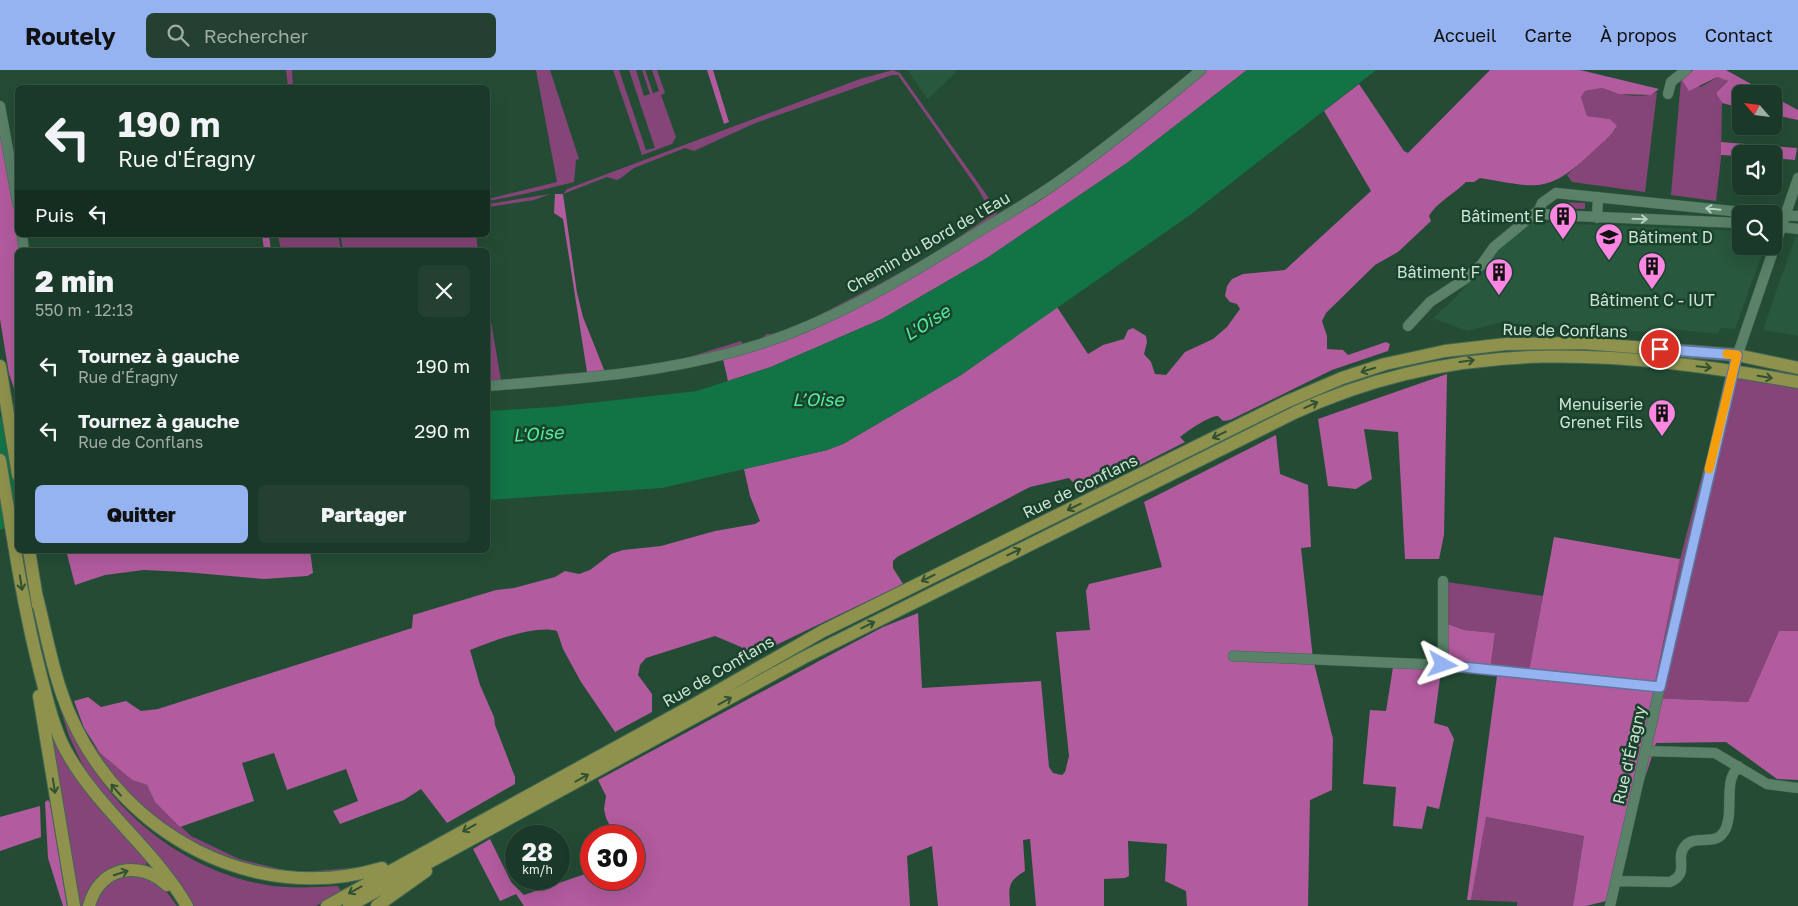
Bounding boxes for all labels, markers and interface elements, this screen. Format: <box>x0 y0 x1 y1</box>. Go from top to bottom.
search box <box>146 13 496 58</box>
text: Routely <box>25 21 116 50</box>
icon: search <box>164 21 192 49</box>
text: Rechercher <box>204 24 308 47</box>
text: Accueil <box>1433 24 1497 46</box>
text: Carte <box>1525 24 1572 46</box>
text: À propos <box>1600 24 1677 46</box>
text: Contact <box>1705 24 1773 46</box>
north arrow <box>1732 85 1782 135</box>
map controls <box>1732 85 1782 255</box>
text: 190 m <box>118 103 220 145</box>
icon: left <box>35 105 100 170</box>
text: Rue d'Éragny <box>118 145 256 172</box>
button: sound <box>1732 145 1782 195</box>
street label: Chemin du Bord de l'Eau <box>843 187 1013 297</box>
icon: left <box>84 200 112 228</box>
building icon: Bâtiment E <box>1548 201 1578 240</box>
text: Puis <box>35 203 74 226</box>
one-way arrow <box>1705 204 1721 214</box>
button: search <box>1732 205 1782 255</box>
place label: Bâtiment E <box>1460 206 1544 226</box>
one-way arrow <box>1632 215 1648 224</box>
school or university icon: Bâtiment D <box>1594 222 1624 261</box>
place label: Bâtiment D <box>1628 227 1713 247</box>
building icon: Bâtiment C - IUT <box>1637 251 1667 290</box>
building icon: Bâtiment F <box>1484 257 1514 296</box>
place label: Bâtiment F <box>1397 262 1480 282</box>
text: 2 min <box>35 263 114 299</box>
button: close <box>418 265 470 317</box>
place label: Bâtiment C - IUT <box>1589 290 1715 310</box>
water label: L'Oise <box>899 299 955 345</box>
text: 550 m · 12:13 <box>35 300 133 320</box>
street label: Rue de Conflans <box>1502 319 1628 341</box>
pin <box>1639 328 1681 370</box>
icon: arrive <box>1646 335 1674 363</box>
text: Tournez à gauche <box>78 344 239 367</box>
icon: left <box>35 352 63 380</box>
text: 190 m <box>416 354 470 377</box>
one-way arrow <box>1458 356 1474 366</box>
one-way arrow <box>1696 363 1712 372</box>
one-way arrow <box>1360 365 1376 375</box>
text: Rue d'Éragny <box>78 367 178 387</box>
one-way arrow <box>1757 372 1773 382</box>
water label: L’Oise <box>792 388 845 410</box>
place label: Menuiserie Grenet Fils <box>1559 394 1643 432</box>
building icon: Menuiserie Grenet Fils <box>1647 398 1677 437</box>
one-way arrow <box>1303 400 1318 410</box>
text: Tournez à gauche <box>78 409 239 432</box>
icon: left <box>35 417 63 445</box>
text: 290 m <box>414 419 470 442</box>
water label: L'Oise <box>512 420 565 446</box>
one-way arrow <box>1212 430 1227 440</box>
text: Rue de Conflans <box>78 432 203 452</box>
street label: Rue de Conflans <box>1019 450 1141 522</box>
button: Quitter <box>35 485 248 543</box>
button: Partager <box>258 485 470 543</box>
one-way arrow <box>1067 503 1082 512</box>
one-way arrow <box>1006 547 1021 556</box>
one-way arrow <box>921 574 936 584</box>
one-way arrow <box>16 575 26 591</box>
one-way arrow <box>861 620 876 630</box>
street label: Rue de Conflans <box>659 631 777 711</box>
position arrow <box>1416 638 1468 690</box>
one-way arrow <box>717 696 732 706</box>
street label: Rue d'Éragny <box>1608 704 1650 806</box>
one-way arrow <box>574 773 589 783</box>
one-way arrow <box>49 777 59 793</box>
one-way arrow <box>111 784 122 797</box>
one-way arrow <box>462 823 477 833</box>
speed limit sign: 30 <box>580 825 645 890</box>
text: 28 <box>522 836 553 867</box>
text: km/h <box>522 862 553 877</box>
one-way arrow <box>112 867 128 877</box>
one-way arrow <box>348 885 363 895</box>

